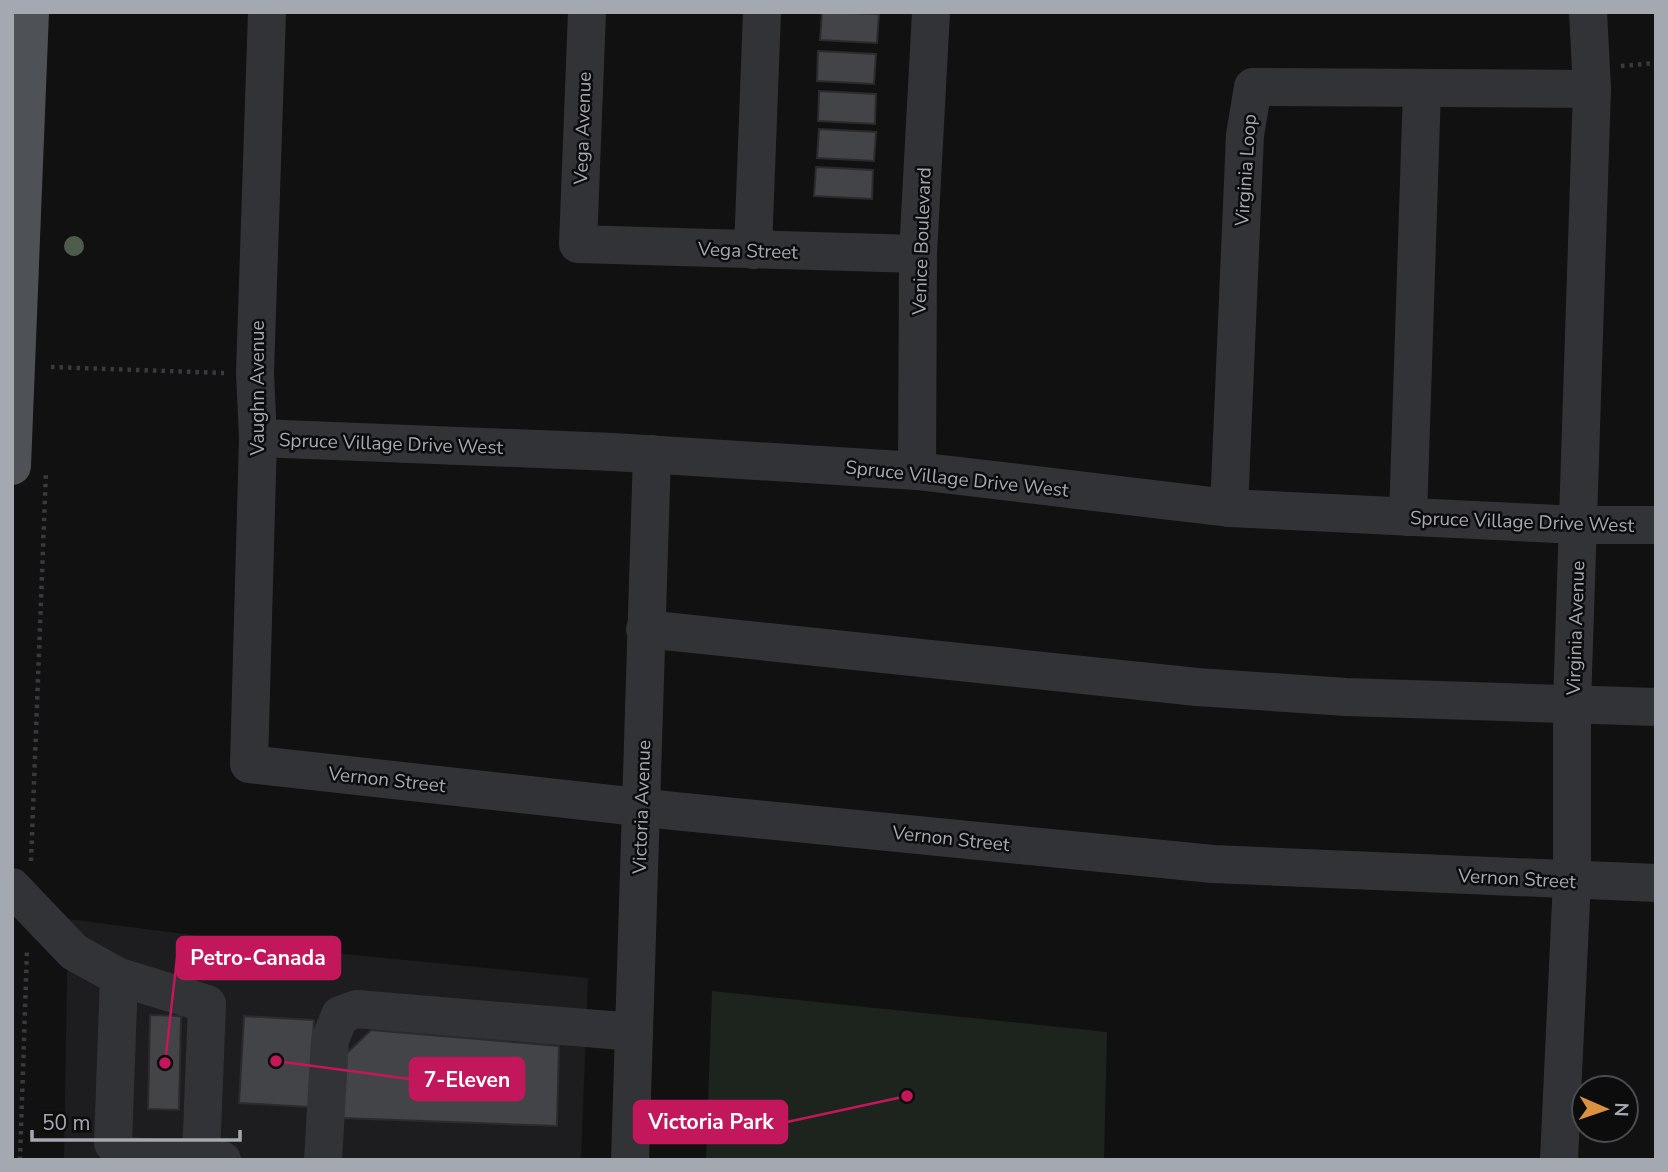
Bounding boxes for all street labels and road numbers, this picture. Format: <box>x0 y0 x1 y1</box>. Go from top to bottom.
street label: Vega Avenue <box>568 71 598 186</box>
street label: Virginia Loop <box>1229 113 1263 228</box>
street label: Venice Boulevard <box>906 167 938 316</box>
street label: Vega Street <box>697 236 799 266</box>
street label: Vaughn Avenue <box>245 321 271 457</box>
street label: Spruce Village Drive West <box>278 427 504 461</box>
street label: Spruce Village Drive West <box>844 454 1070 504</box>
street label: Spruce Village Drive West <box>1409 505 1635 539</box>
street label: Virginia Avenue <box>1561 560 1591 697</box>
street label: Victoria Avenue <box>627 739 657 876</box>
street label: Vernon Street <box>326 761 447 799</box>
street label: Vernon Street <box>890 820 1011 858</box>
street label: Vernon Street <box>1456 863 1577 895</box>

